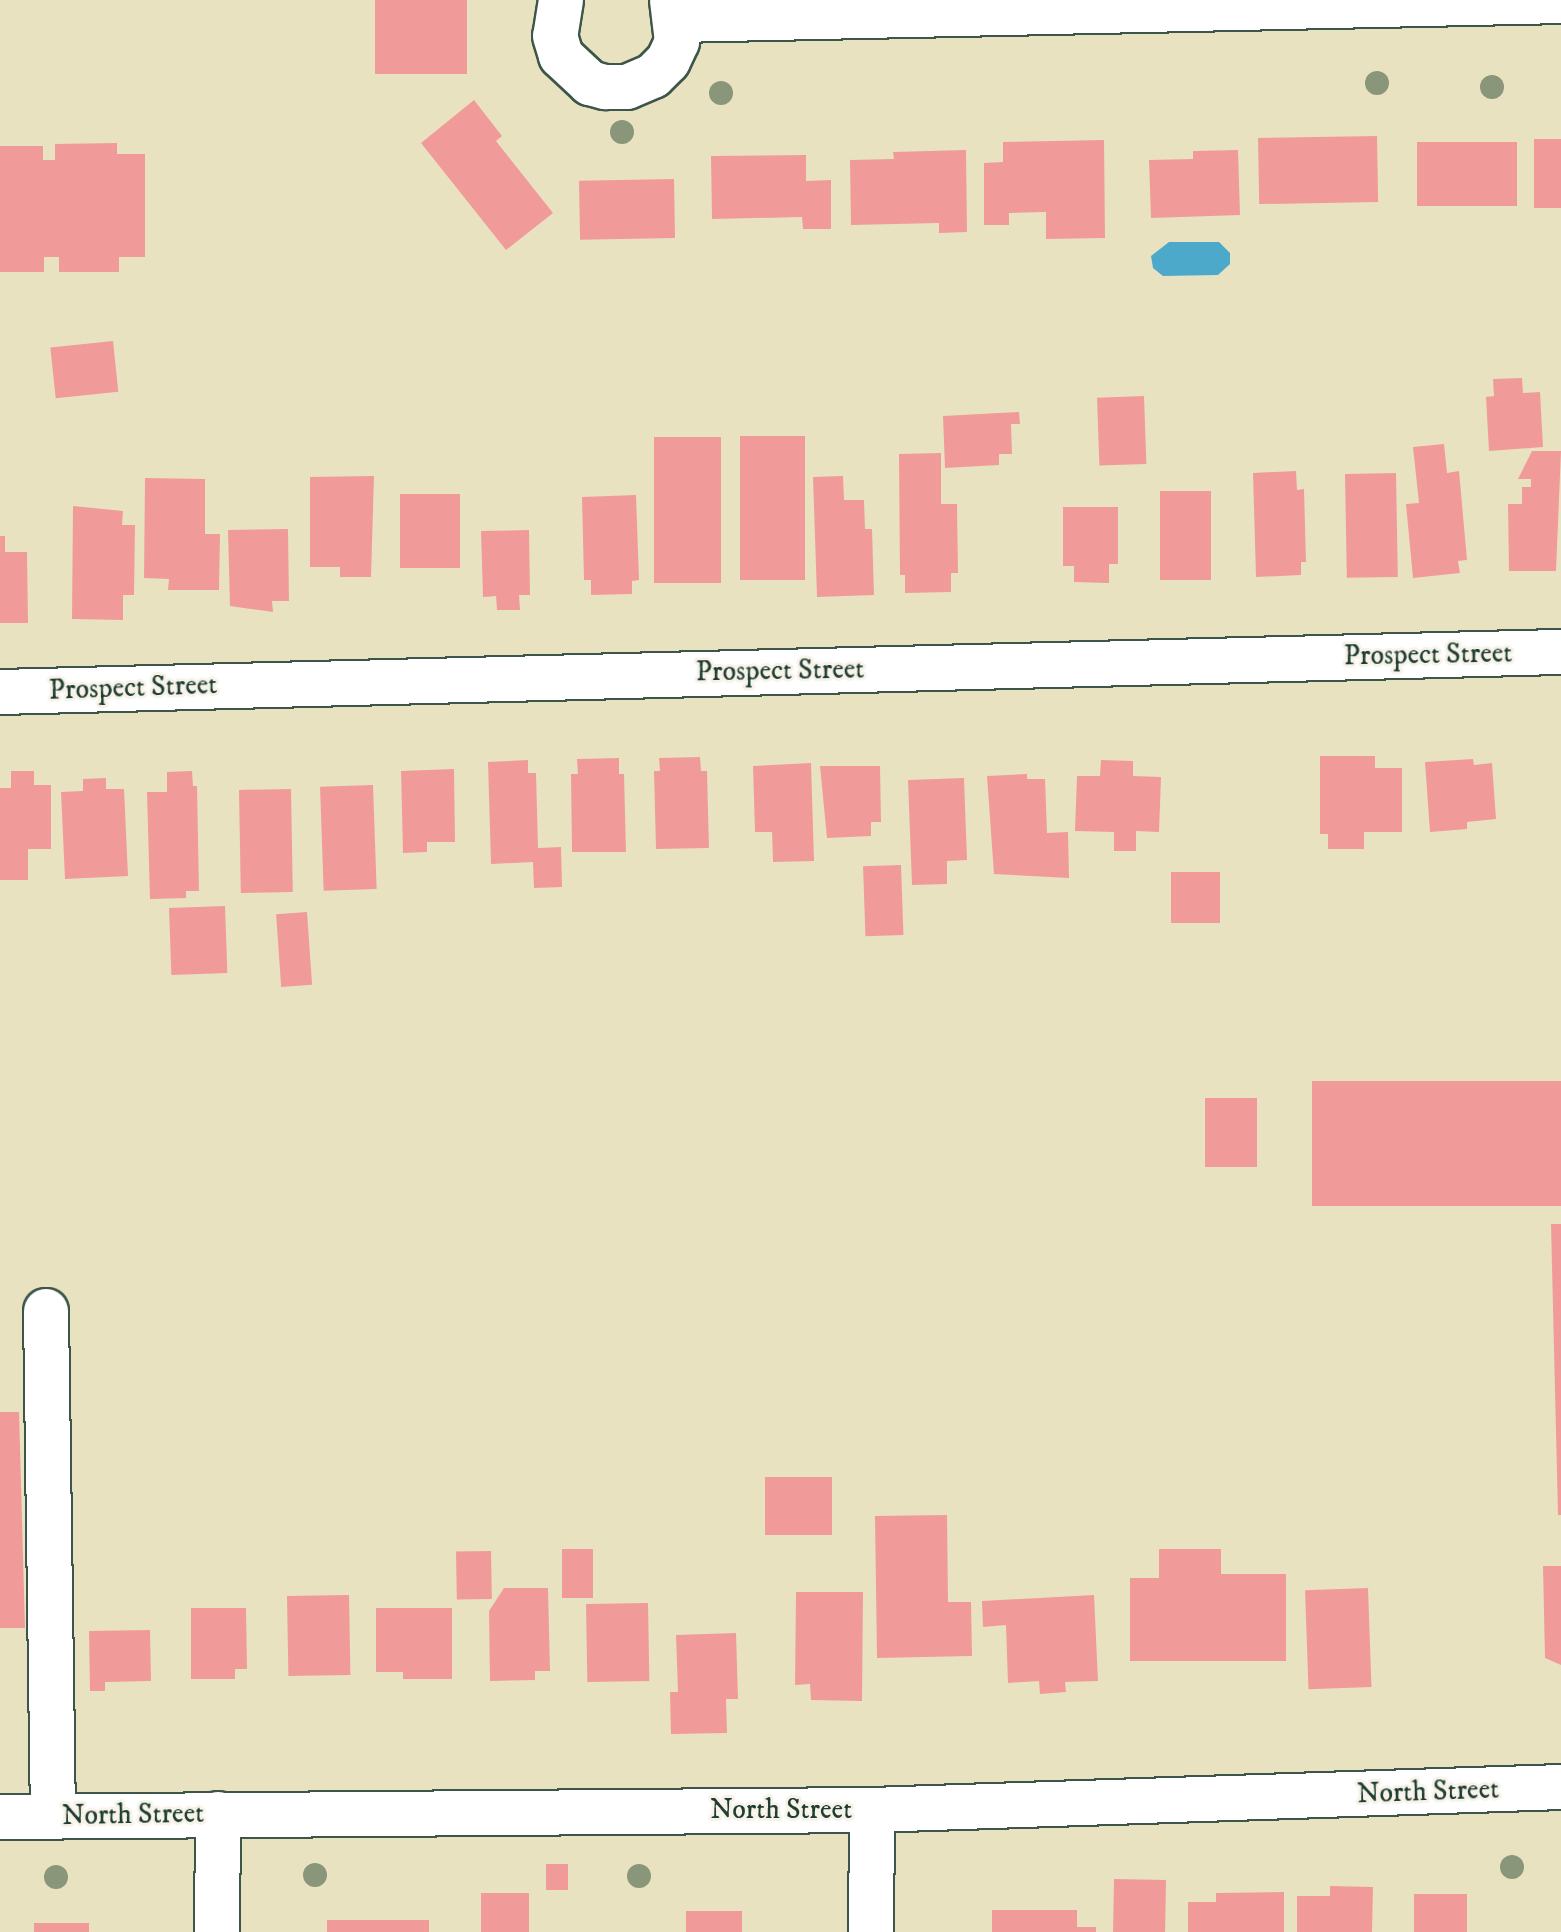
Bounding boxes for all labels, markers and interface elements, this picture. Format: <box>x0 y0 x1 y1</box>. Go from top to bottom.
street label: Prospect Street <box>1343 637 1513 673</box>
street label: Prospect Street <box>695 653 865 689</box>
street label: Prospect Street <box>48 668 218 708</box>
street label: North Street <box>1356 1773 1500 1811</box>
street label: North Street <box>710 1793 852 1827</box>
street label: North Street <box>62 1797 204 1833</box>

